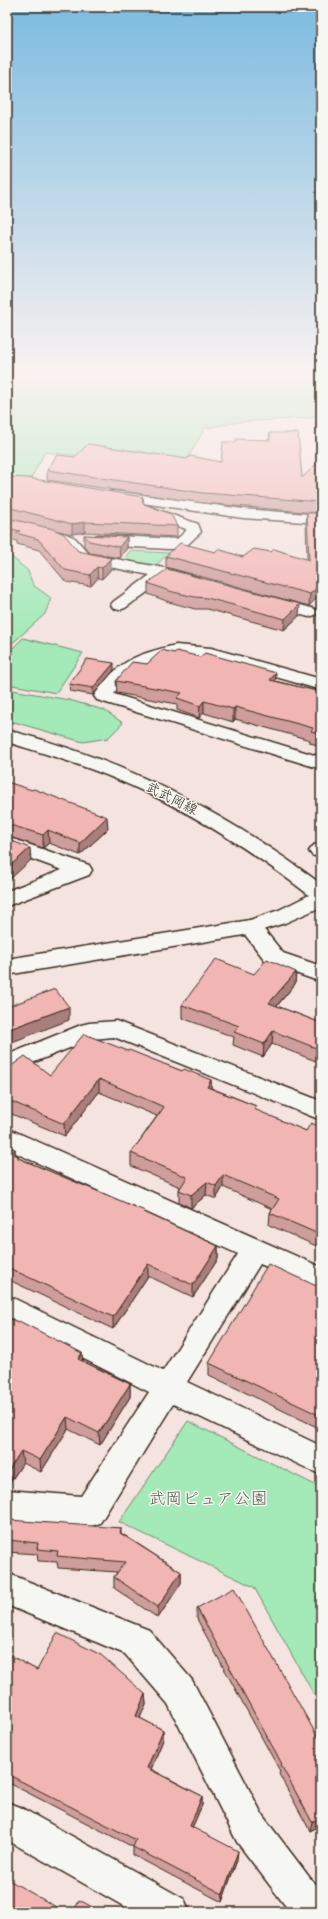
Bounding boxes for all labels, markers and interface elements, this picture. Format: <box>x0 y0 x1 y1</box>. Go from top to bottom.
street label: 武武岡線 <box>143 776 201 819</box>
park label: 武岡ピュア公園 <box>149 1486 268 1509</box>

